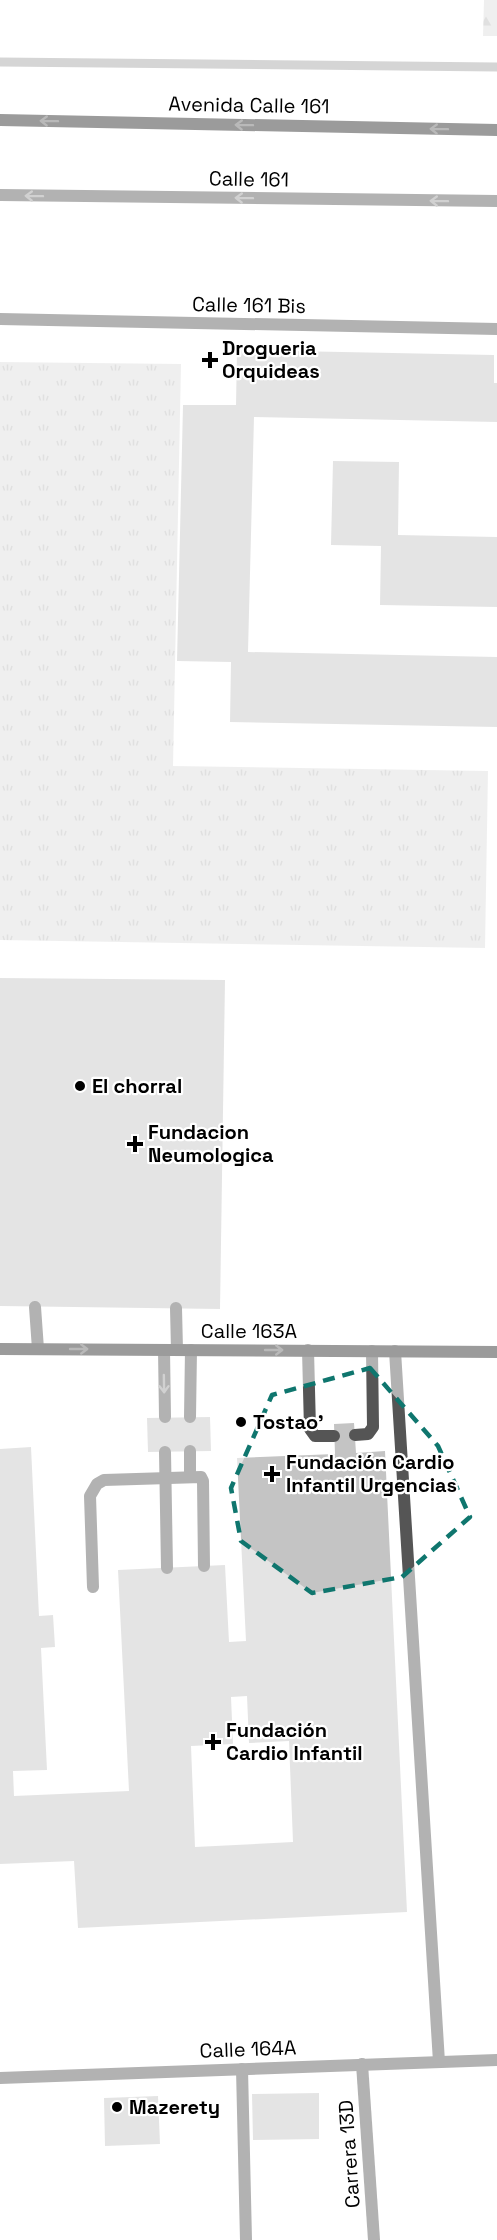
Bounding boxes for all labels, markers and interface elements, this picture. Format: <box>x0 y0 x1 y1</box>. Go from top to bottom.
street label: Avenida Calle 161 <box>168 91 330 119</box>
one-way arrow <box>39 115 59 127</box>
one-way arrow <box>234 119 254 131</box>
one-way arrow <box>429 123 449 135</box>
street label: Calle 161 <box>209 165 289 193</box>
one-way arrow <box>25 190 45 202</box>
one-way arrow <box>234 192 254 204</box>
one-way arrow <box>429 195 449 207</box>
street label: Calle 161 Bis <box>192 291 306 319</box>
place label: Drogueria Orquideas <box>222 335 320 384</box>
marker: Drogueria Orquideas <box>203 353 217 367</box>
place label: El chorral <box>92 1073 182 1099</box>
marker: El chorral <box>73 1079 87 1093</box>
place label: Fundacion Neumologica <box>148 1119 274 1168</box>
marker: Fundacion Neumologica <box>126 1135 144 1153</box>
street label: Calle 163A <box>201 1318 298 1344</box>
one-way arrow <box>69 1343 89 1355</box>
one-way arrow <box>264 1344 284 1356</box>
one-way arrow <box>159 1373 170 1393</box>
place label: Tostao’ <box>253 1409 324 1435</box>
marker: Tostao’ <box>234 1415 248 1429</box>
place label: Fundación Cardio Infantil Urgencias <box>286 1449 457 1498</box>
marker: Fundación Cardio Infantil Urgencias <box>263 1465 281 1483</box>
place label: Fundación Cardio Infantil <box>226 1717 363 1766</box>
marker: Fundación Cardio Infantil <box>204 1733 222 1751</box>
street label: Calle 164A <box>199 2034 297 2064</box>
place label: Mazerety <box>129 2094 220 2120</box>
street label: Carrera 13D <box>332 2099 366 2209</box>
marker: Mazerety <box>110 2100 124 2114</box>

